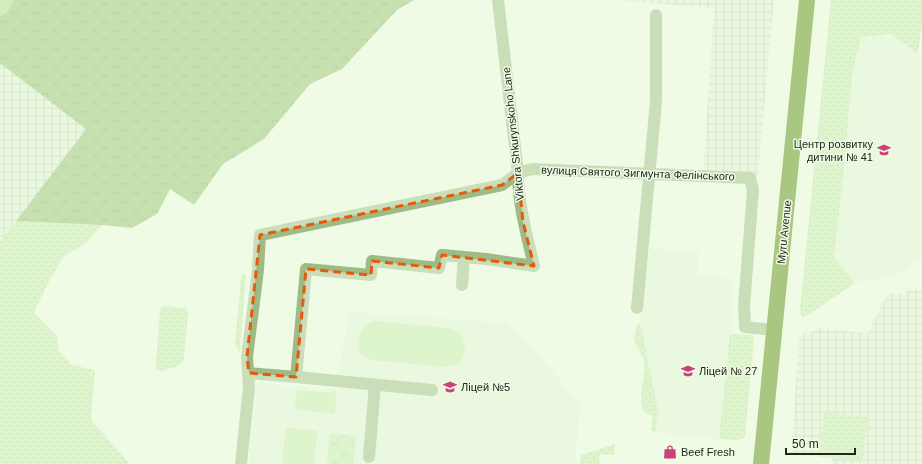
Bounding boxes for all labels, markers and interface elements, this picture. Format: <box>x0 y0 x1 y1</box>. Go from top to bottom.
street label: Viktora Shkurynskoho Lane <box>500 67 526 201</box>
place label: Центр розвитку дитини № 41 <box>794 138 873 163</box>
school or university icon: Центр розвитку дитини № 41 <box>876 142 892 158</box>
street label: вулиця Святого Зигмунта Фелінського <box>541 164 735 182</box>
street label: Myru Avenue <box>775 200 793 264</box>
school or university icon: Ліцей № 27 <box>680 363 696 379</box>
place label: Ліцей № 27 <box>699 365 757 377</box>
school or university icon: Ліцей №5 <box>442 379 458 395</box>
place label: Ліцей №5 <box>461 381 510 393</box>
scale bar <box>786 430 855 456</box>
text: 50 m <box>792 437 819 451</box>
shop icon: Beef Fresh <box>662 444 678 460</box>
place label: Beef Fresh <box>681 446 735 458</box>

